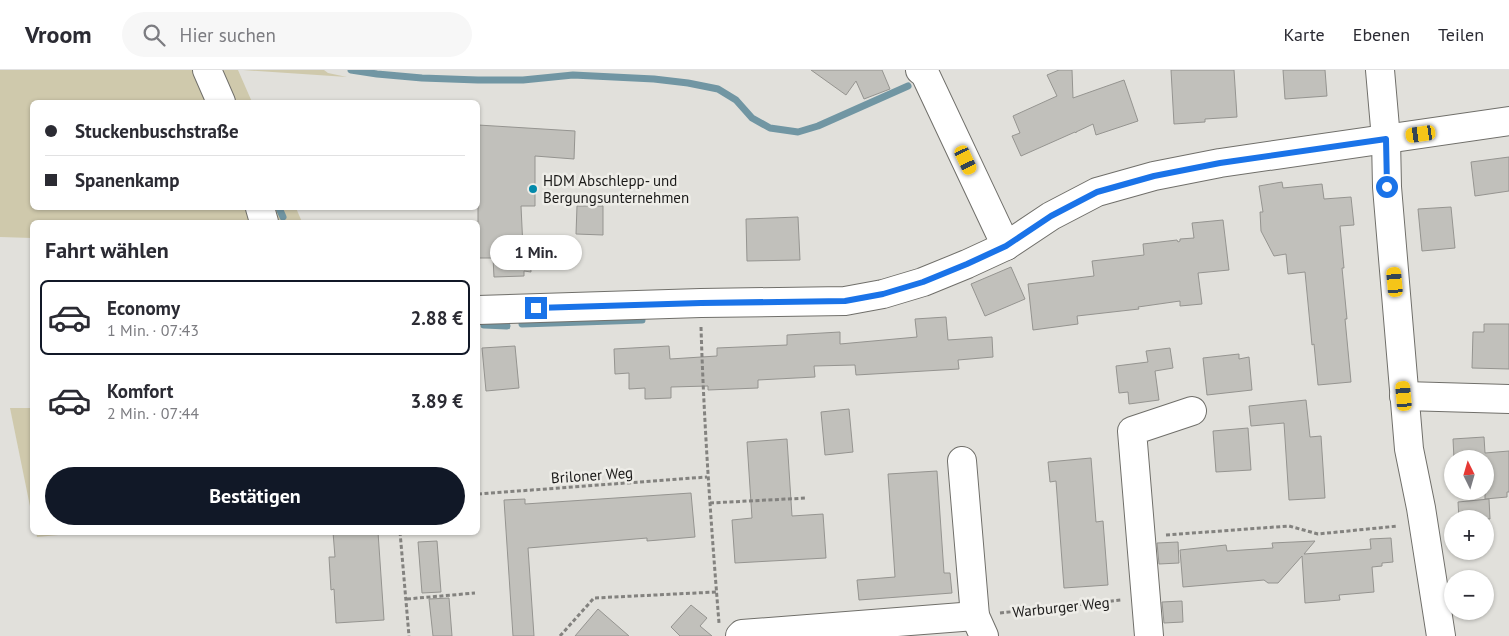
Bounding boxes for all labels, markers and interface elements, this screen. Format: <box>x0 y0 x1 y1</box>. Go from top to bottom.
search box <box>122 12 472 57</box>
text: Vroom <box>25 19 92 50</box>
icon: search <box>140 21 168 49</box>
text: Hier suchen <box>180 23 276 47</box>
text: Karte <box>1284 23 1325 46</box>
text: Ebenen <box>1353 23 1410 46</box>
text: Teilen <box>1438 23 1484 46</box>
text: Stuckenbuschstraße <box>75 119 239 143</box>
car <box>1405 124 1436 144</box>
car <box>952 143 979 177</box>
text: Spanenkamp <box>75 168 179 192</box>
place label: HDM Abschlepp- und Bergungsunternehmen <box>543 171 689 207</box>
route start <box>1376 176 1398 198</box>
marker: HDM Abschlepp- und Bergungsunternehmen <box>527 183 539 195</box>
text: Fahrt wählen <box>45 236 169 264</box>
callout: 1 Min. <box>490 236 582 270</box>
text: 1 Min. <box>515 242 557 262</box>
car <box>1386 266 1403 298</box>
icon: car <box>47 295 92 340</box>
text: Economy <box>107 296 180 320</box>
route end <box>525 297 547 319</box>
text: 2.88 € <box>410 306 463 330</box>
text: 1 Min. · 07:43 <box>107 320 199 340</box>
icon: car <box>47 378 92 423</box>
text: Komfort <box>107 379 173 403</box>
car <box>1395 380 1412 412</box>
text: 3.89 € <box>410 389 463 413</box>
text: 2 Min. · 07:44 <box>107 403 199 423</box>
north arrow <box>1444 450 1494 500</box>
map controls <box>1444 450 1494 620</box>
street label: Briloner Weg <box>550 463 634 487</box>
button: Bestätigen <box>45 467 465 525</box>
button: + <box>1444 510 1494 560</box>
button: − <box>1444 570 1494 620</box>
street label: Warburger Weg <box>1012 592 1110 622</box>

